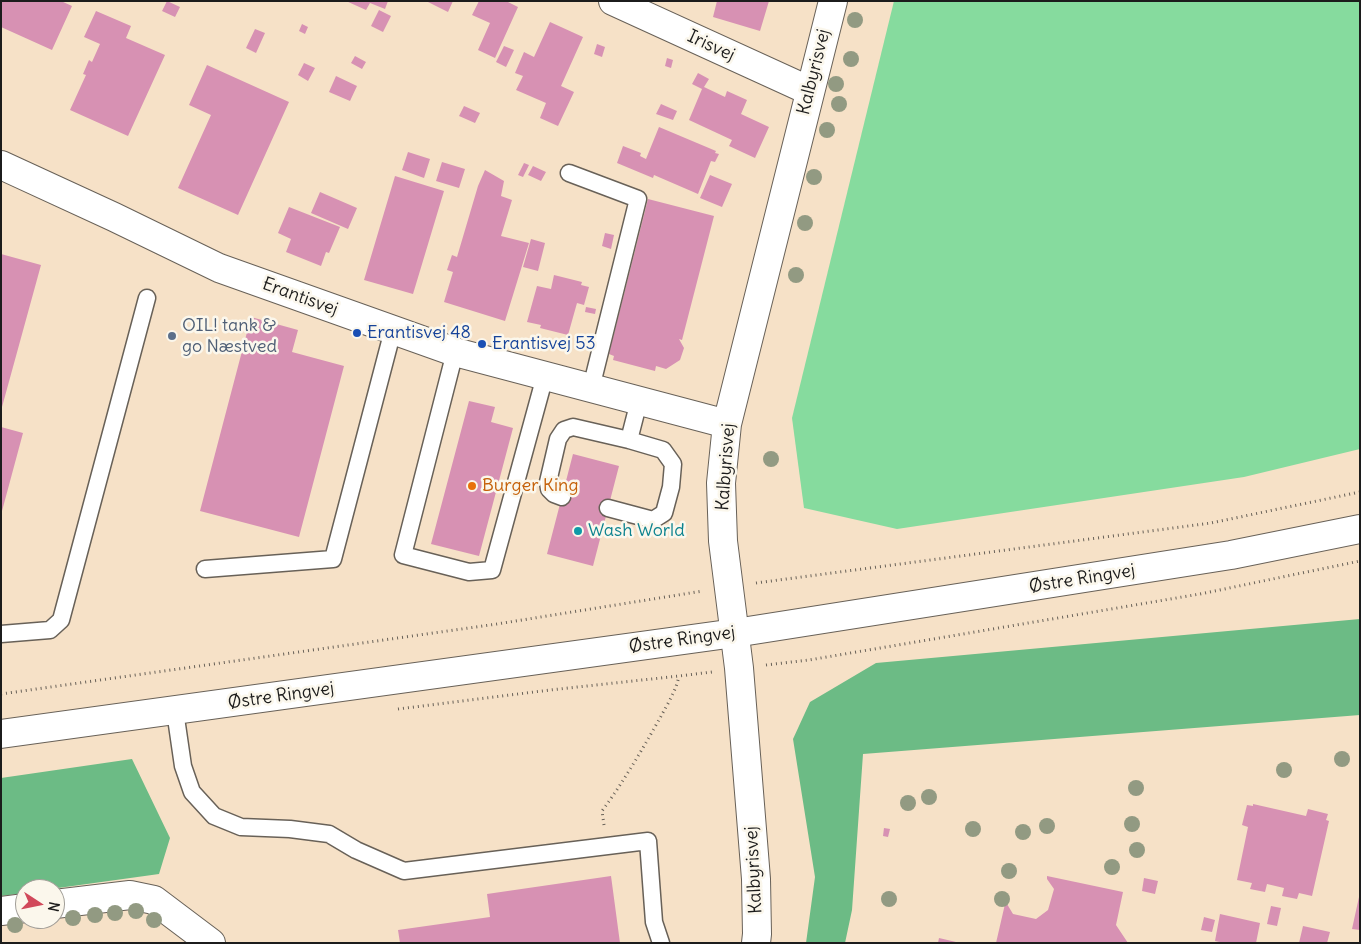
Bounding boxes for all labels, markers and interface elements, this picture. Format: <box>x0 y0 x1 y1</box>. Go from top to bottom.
street label: Irisvej <box>684 26 738 66</box>
street label: Kalbyrisvej <box>793 27 835 117</box>
street label: Erantisvej <box>259 273 341 321</box>
place label: OIL! tank & go Næstved <box>182 315 277 358</box>
place label: Erantisvej 48 <box>367 322 471 344</box>
marker: Erantisvej 48 <box>351 327 363 339</box>
marker: OIL! tank & go Næstved <box>166 330 178 342</box>
place label: Erantisvej 53 <box>492 333 596 355</box>
marker: Erantisvej 53 <box>476 338 488 350</box>
street label: Kalbyrisvej <box>712 423 740 511</box>
place label: Burger King <box>482 475 578 497</box>
marker: Burger King <box>466 480 478 492</box>
place label: Wash World <box>588 520 685 542</box>
marker: Wash World <box>572 525 584 537</box>
street label: Østre Ringvej <box>1027 560 1137 598</box>
street label: Østre Ringvej <box>628 622 736 658</box>
street label: Østre Ringvej <box>227 678 335 714</box>
street label: Kalbyrisvej <box>741 826 767 914</box>
north arrow <box>15 879 65 929</box>
text: N <box>44 900 64 913</box>

